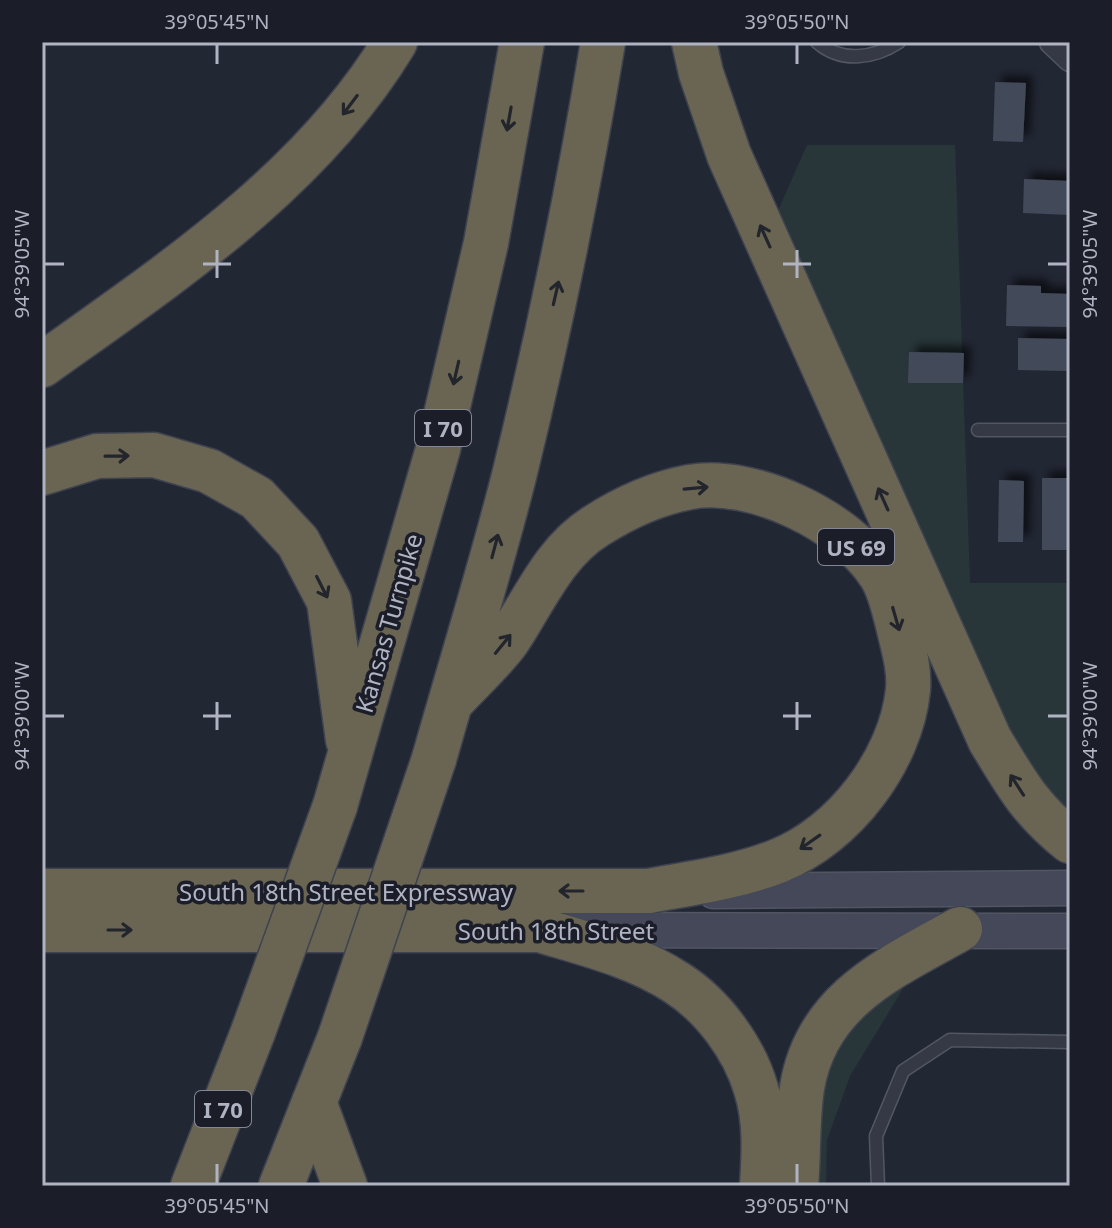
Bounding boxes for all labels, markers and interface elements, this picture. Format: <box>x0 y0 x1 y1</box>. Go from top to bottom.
text: 39°05'45"N <box>164 8 270 35</box>
text: 39°05'50"N <box>744 8 850 35</box>
one-way arrow <box>341 94 358 116</box>
one-way arrow <box>501 106 516 131</box>
text: 94°39'05"W <box>8 209 35 318</box>
text: 94°39'05"W <box>1076 209 1103 318</box>
one-way arrow <box>757 224 772 249</box>
one-way arrow <box>549 281 564 307</box>
one-way arrow <box>448 360 463 386</box>
road number: I 70 <box>415 410 471 446</box>
one-way arrow <box>103 448 130 464</box>
one-way arrow <box>682 481 709 496</box>
one-way arrow <box>874 487 889 512</box>
road number: US 69 <box>818 529 894 565</box>
street label: Kansas Turnpike <box>347 530 429 716</box>
one-way arrow <box>489 534 504 560</box>
one-way arrow <box>314 575 330 598</box>
one-way arrow <box>889 605 904 631</box>
one-way arrow <box>494 634 512 655</box>
text: 94°39'00"W <box>8 661 35 770</box>
text: 94°39'00"W <box>1076 661 1103 770</box>
one-way arrow <box>1009 774 1026 796</box>
one-way arrow <box>799 834 821 850</box>
street label: South 18th Street Expressway <box>179 875 514 908</box>
one-way arrow <box>558 883 585 899</box>
street label: South 18th Street <box>458 914 655 947</box>
one-way arrow <box>106 922 133 938</box>
road number: I 70 <box>195 1091 251 1127</box>
text: 39°05'45"N <box>164 1192 270 1219</box>
text: 39°05'50"N <box>744 1192 850 1219</box>

